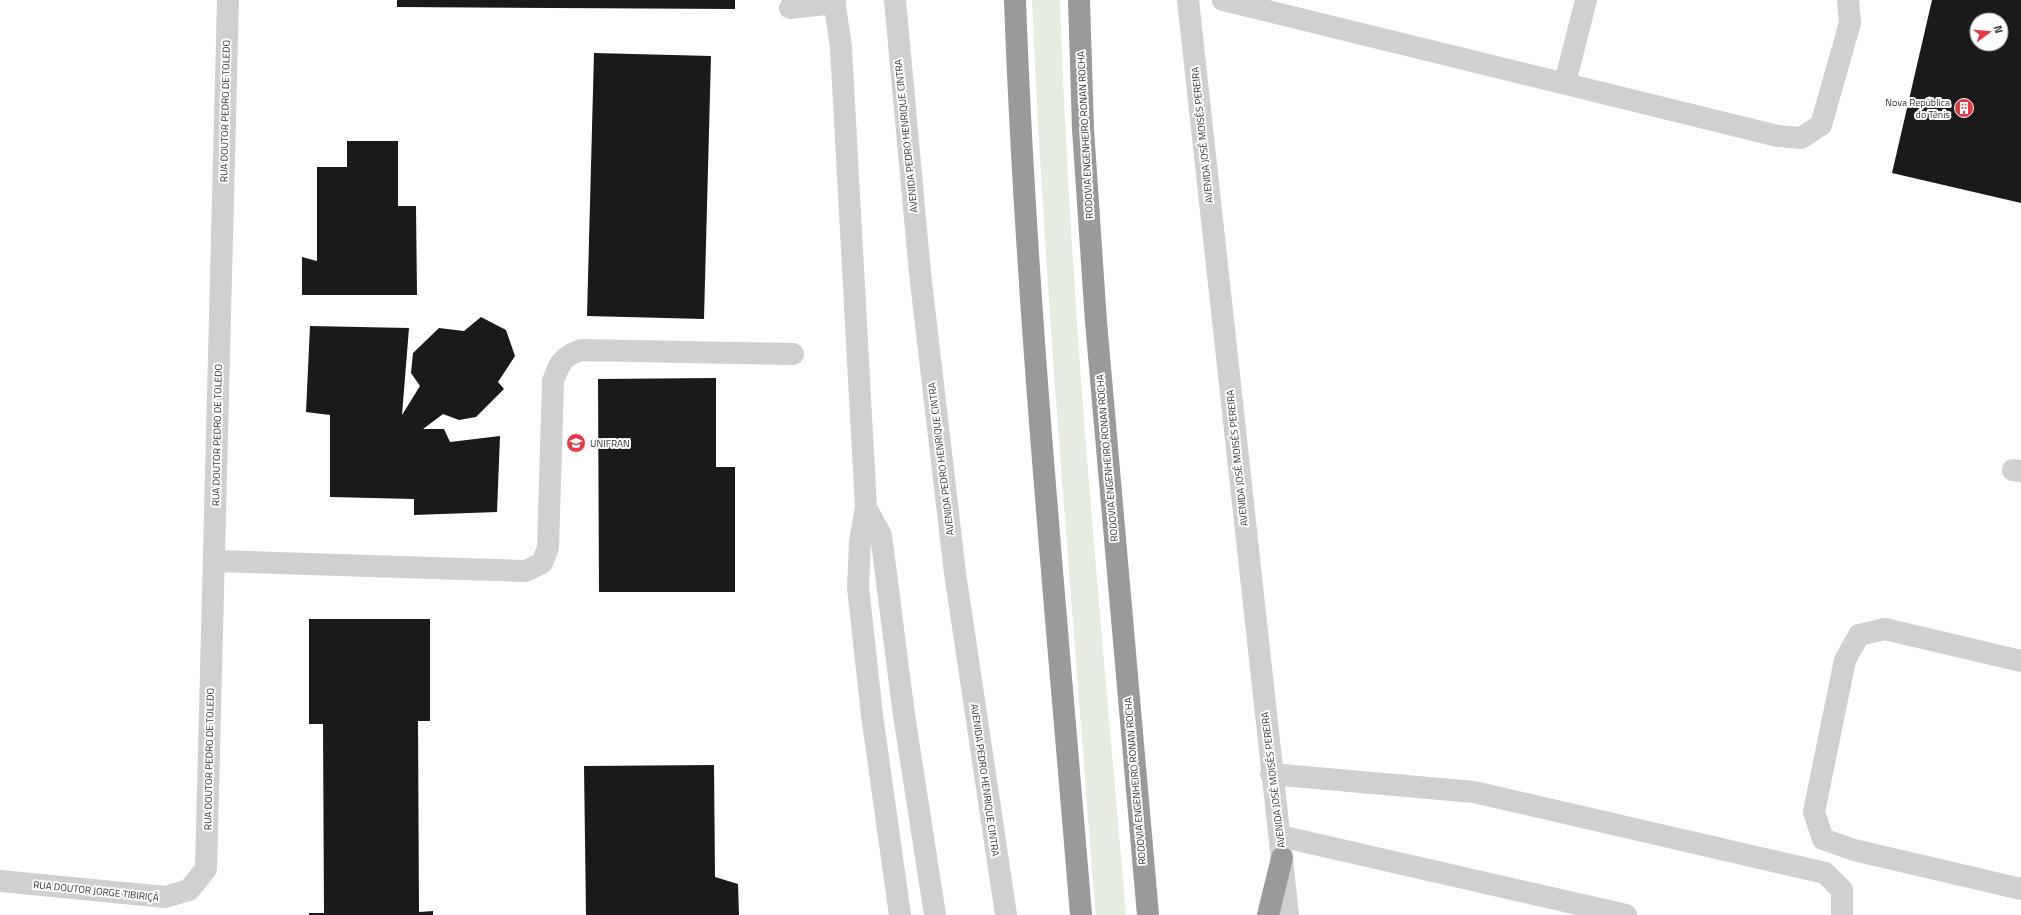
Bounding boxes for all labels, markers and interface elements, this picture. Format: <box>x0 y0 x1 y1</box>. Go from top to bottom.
north arrow <box>1969 12 2009 52</box>
text: N <box>1990 23 2007 35</box>
street label: RUA DOUTOR PEDRO DE TOLEDO <box>216 39 234 182</box>
street label: RODOVIA ENGENHEIRO RONAN ROCHA <box>1073 51 1097 219</box>
street label: AVENIDA PEDRO HENRIQUE CINTRA <box>890 59 922 213</box>
street label: AVENIDA JOSÉ MOISÉS PEREIRA <box>1187 66 1217 204</box>
place label: Nova República do Tênis <box>1885 95 1950 122</box>
building icon: Nova República do Tênis <box>1953 97 1975 119</box>
street label: RUA DOUTOR PEDRO DE TOLEDO <box>208 363 226 506</box>
street label: RODOVIA ENGENHEIRO RONAN ROCHA <box>1092 374 1122 542</box>
street label: AVENIDA PEDRO HENRIQUE CINTRA <box>924 382 958 536</box>
street label: AVENIDA JOSÉ MOISÉS PEREIRA <box>1222 389 1252 527</box>
school or university icon: UNIFRAN <box>565 432 587 454</box>
place label: UNIFRAN <box>590 436 630 451</box>
street label: RUA DOUTOR PEDRO DE TOLEDO <box>200 687 218 830</box>
street label: RODOVIA ENGENHEIRO RONAN ROCHA <box>1120 697 1150 865</box>
street label: AVENIDA PEDRO HENRIQUE CINTRA <box>967 703 1003 857</box>
street label: AVENIDA JOSÉ MOISÉS PEREIRA <box>1257 711 1289 849</box>
street label: RUA DOUTOR JORGE TIBIRIÇÁ <box>33 877 160 905</box>

